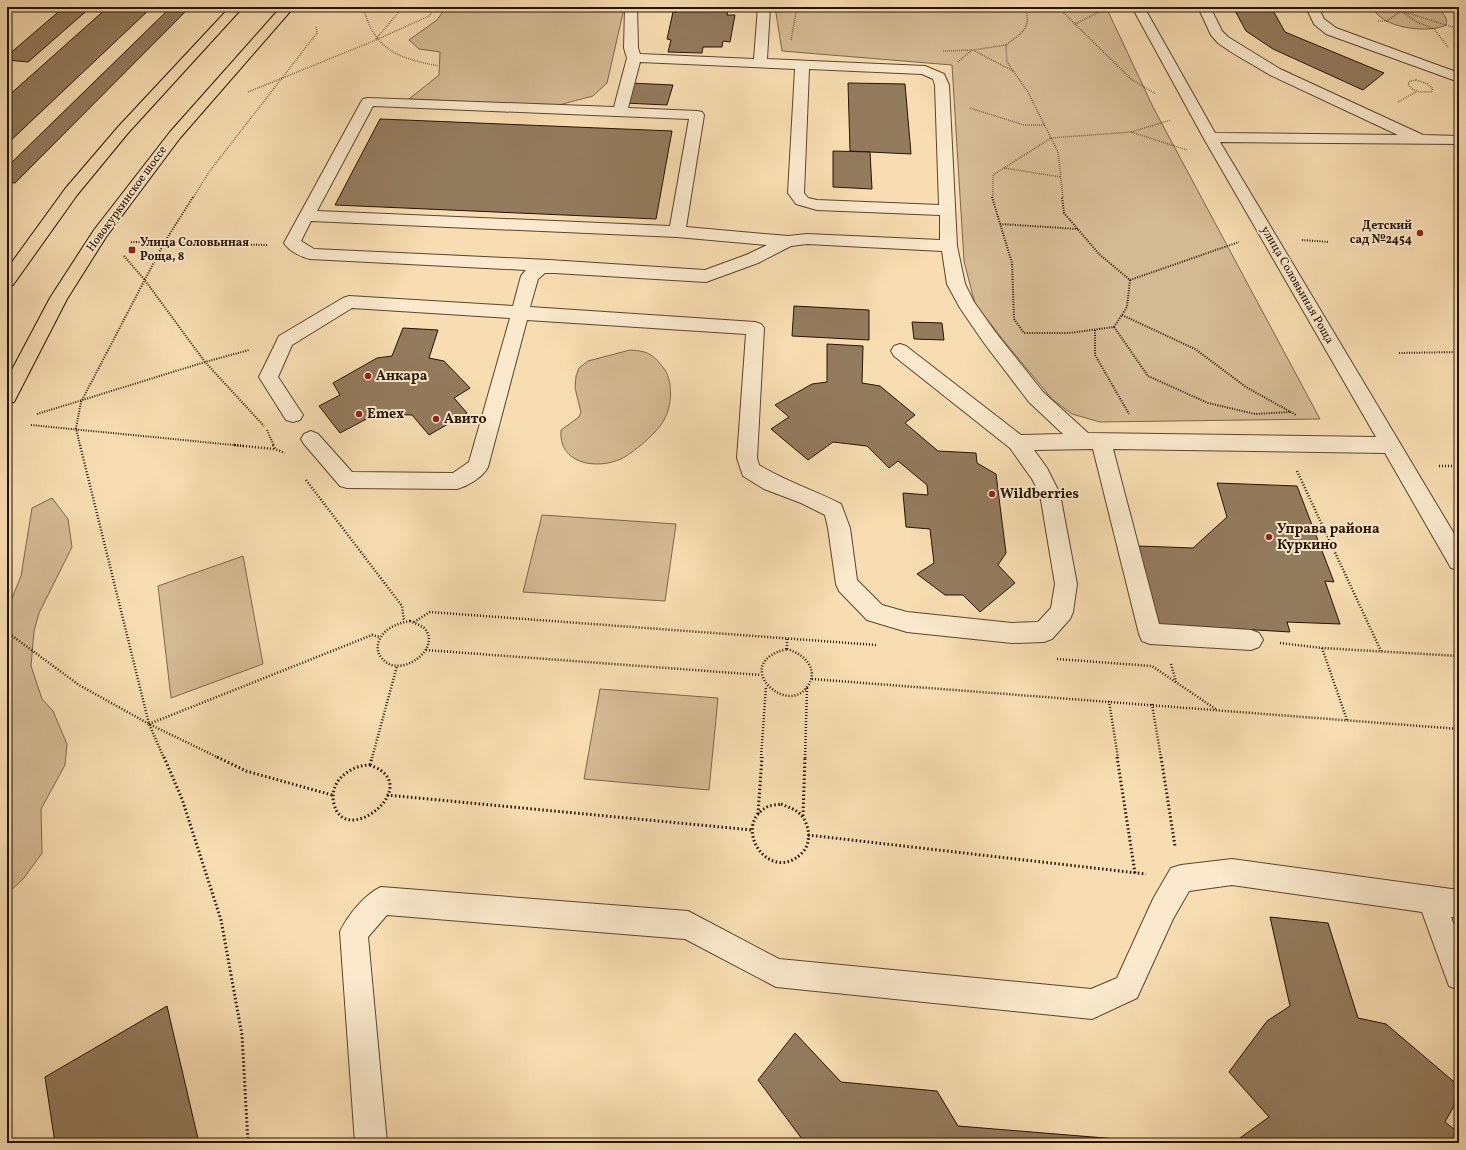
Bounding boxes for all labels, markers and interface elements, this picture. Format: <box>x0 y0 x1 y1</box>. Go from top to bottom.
street label: Новокуркинское шоссе <box>83 143 171 255</box>
place label: Детский сад №2454 <box>1350 218 1412 248</box>
street label: улица Соловьиная Роща <box>1257 223 1337 347</box>
marker: Детский сад №2454 <box>1415 228 1425 238</box>
place label: Улица Соловьиная Роща, 8 <box>140 235 249 265</box>
marker: Улица Соловьиная Роща, 8 <box>127 245 137 255</box>
place label: Анкара <box>376 367 428 386</box>
marker: Анкара <box>363 371 373 381</box>
place label: Emex <box>367 405 404 424</box>
marker: Emex <box>354 409 364 419</box>
place label: Авито <box>444 410 486 429</box>
marker: Авито <box>431 414 441 424</box>
place label: Wildberries <box>1000 485 1079 504</box>
marker: Wildberries <box>987 489 997 499</box>
place label: Управа района Куркино <box>1277 520 1380 555</box>
marker: Управа района Куркино <box>1264 532 1274 542</box>

